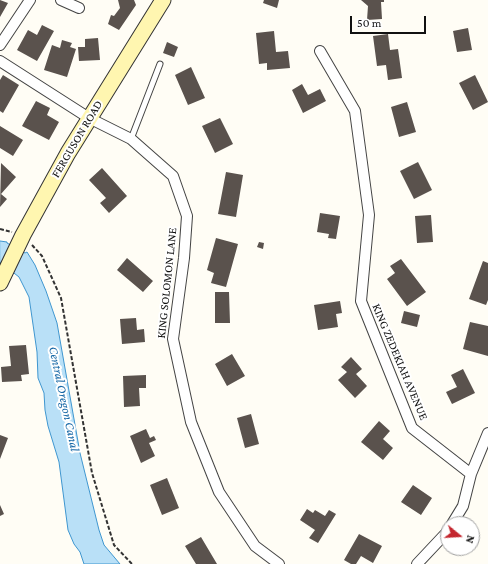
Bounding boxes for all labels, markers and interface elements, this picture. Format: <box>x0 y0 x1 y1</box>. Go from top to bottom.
scale bar <box>352 8 428 34</box>
text: 50 m <box>357 16 381 30</box>
street label: FERGUSON ROAD <box>48 98 106 180</box>
street label: KING SOLOMON LANE <box>154 227 180 339</box>
street label: KING ZEDEKIAH AVENUE <box>369 302 431 422</box>
water label: Central Oregon Canal <box>45 345 83 453</box>
north arrow <box>440 516 480 556</box>
text: N <box>464 534 477 545</box>

